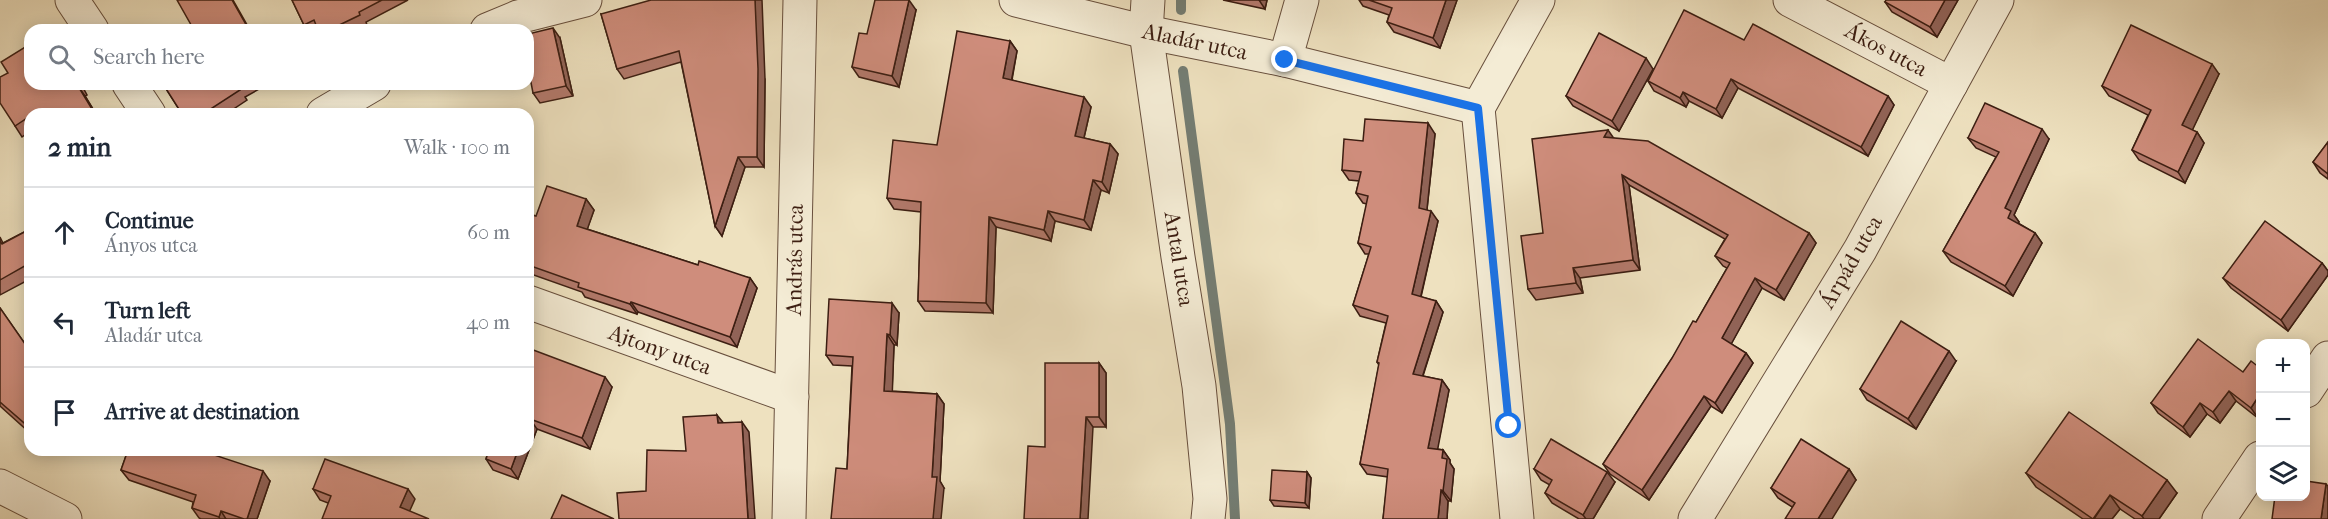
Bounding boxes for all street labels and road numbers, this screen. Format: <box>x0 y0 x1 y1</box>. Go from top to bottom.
street label: Ákos utca <box>1840 16 1933 83</box>
street label: Aladár utca <box>1139 18 1251 66</box>
street label: András utca <box>781 203 809 317</box>
street label: Antal utca <box>1159 209 1199 309</box>
street label: Árpád utca <box>1813 210 1888 314</box>
street label: Ajtony utca <box>604 319 716 381</box>

